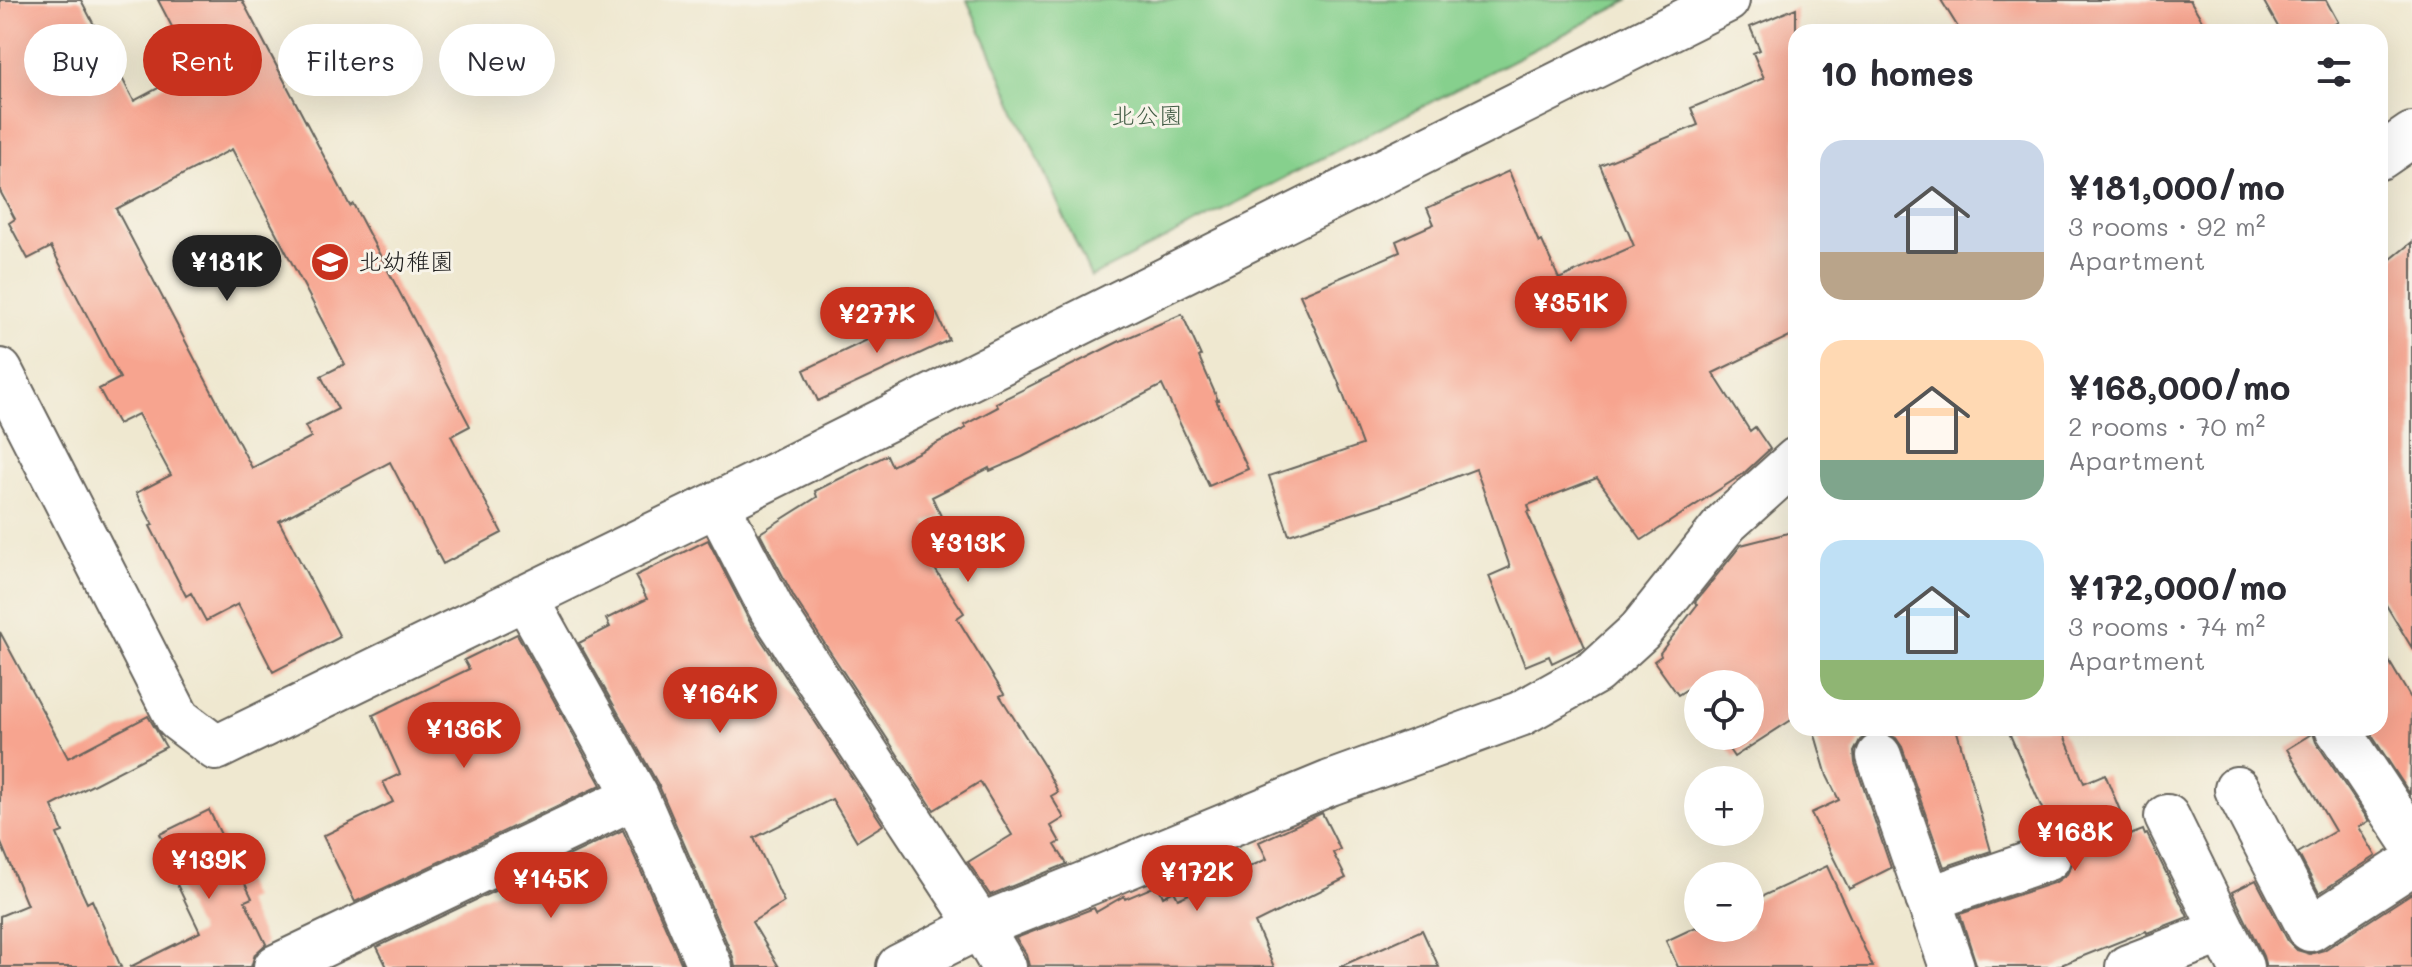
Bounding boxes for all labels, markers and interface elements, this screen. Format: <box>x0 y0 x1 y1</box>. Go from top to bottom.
chip: Buy <box>24 24 127 96</box>
chip: Rent <box>143 24 262 96</box>
chip: Filters <box>278 24 423 96</box>
chip: New <box>439 24 555 96</box>
text: 10 homes <box>1820 50 1974 95</box>
icon: filters <box>2312 50 2356 94</box>
park label: 北公園 <box>1111 99 1183 130</box>
text: ¥181,000/mo <box>2068 164 2285 209</box>
icon: home <box>1884 172 1980 268</box>
text: 3 rooms · 92 m² <box>2068 209 2266 243</box>
pin: ¥181K <box>171 235 283 303</box>
school or university icon: 北幼稚園 <box>309 241 351 283</box>
text: Apartment <box>2068 243 2205 277</box>
text: ¥181K <box>190 244 264 278</box>
place label: 北幼稚園 <box>358 245 454 276</box>
pin: ¥351K <box>1515 276 1627 344</box>
text: ¥351K <box>1533 285 1609 319</box>
pin: ¥277K <box>821 287 933 355</box>
text: ¥277K <box>838 296 916 330</box>
text: ¥168,000/mo <box>2068 364 2291 409</box>
icon: home <box>1884 372 1980 468</box>
text: 2 rooms · 70 m² <box>2068 409 2265 443</box>
text: Apartment <box>2068 443 2205 477</box>
pin: ¥313K <box>912 516 1024 584</box>
text: ¥313K <box>930 525 1006 559</box>
text: ¥172,000/mo <box>2068 564 2287 609</box>
icon: home <box>1884 572 1980 668</box>
text: 3 rooms · 74 m² <box>2068 609 2265 643</box>
text: Apartment <box>2068 643 2205 677</box>
pin: ¥164K <box>664 667 776 735</box>
map controls <box>1684 670 1764 942</box>
button: locate <box>1684 670 1764 750</box>
text: ¥164K <box>681 676 759 710</box>
pin: ¥136K <box>408 702 520 770</box>
text: ¥136K <box>426 711 503 745</box>
button: + <box>1684 766 1764 846</box>
pin: ¥168K <box>2019 805 2131 873</box>
text: ¥168K <box>2036 814 2114 848</box>
pin: ¥139K <box>153 833 265 901</box>
text: ¥139K <box>171 842 247 876</box>
pin: ¥172K <box>1141 845 1253 913</box>
pin: ¥145K <box>495 852 607 920</box>
text: ¥172K <box>1160 854 1234 888</box>
text: ¥145K <box>512 861 590 895</box>
button: − <box>1684 862 1764 942</box>

